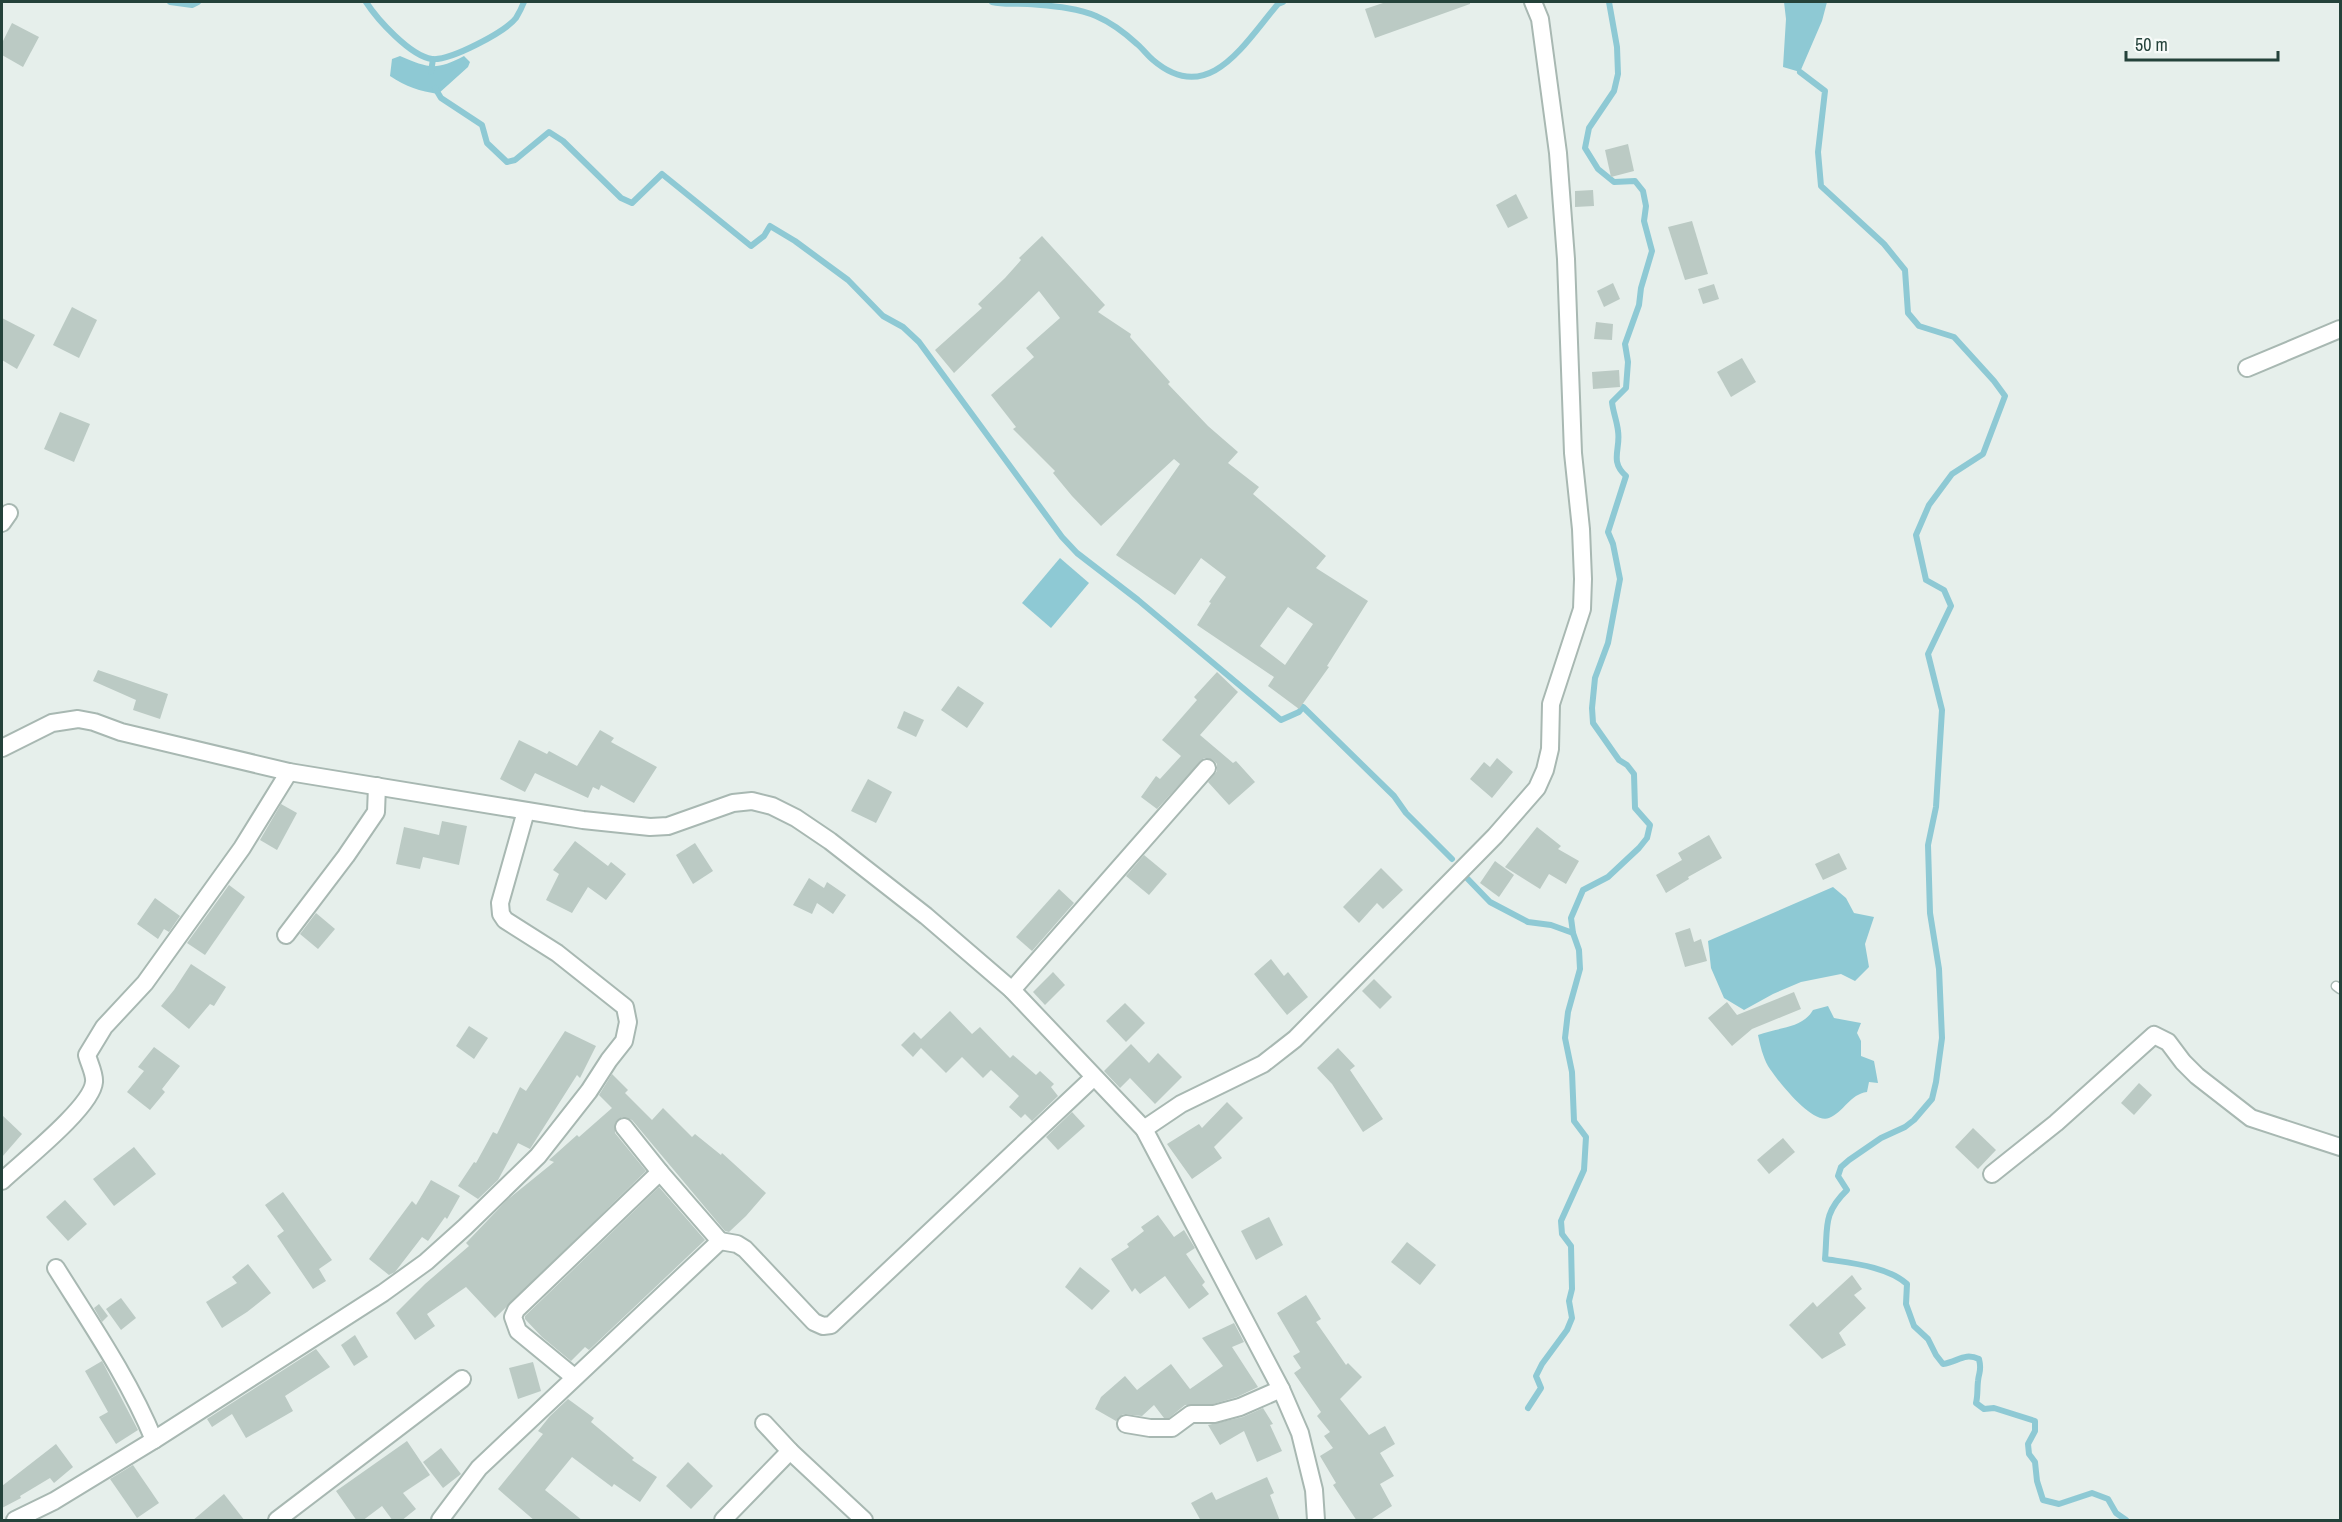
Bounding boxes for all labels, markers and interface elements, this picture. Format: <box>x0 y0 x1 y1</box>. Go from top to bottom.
scale bar <box>2126 24 2278 62</box>
text: 50 m <box>2135 32 2168 57</box>

